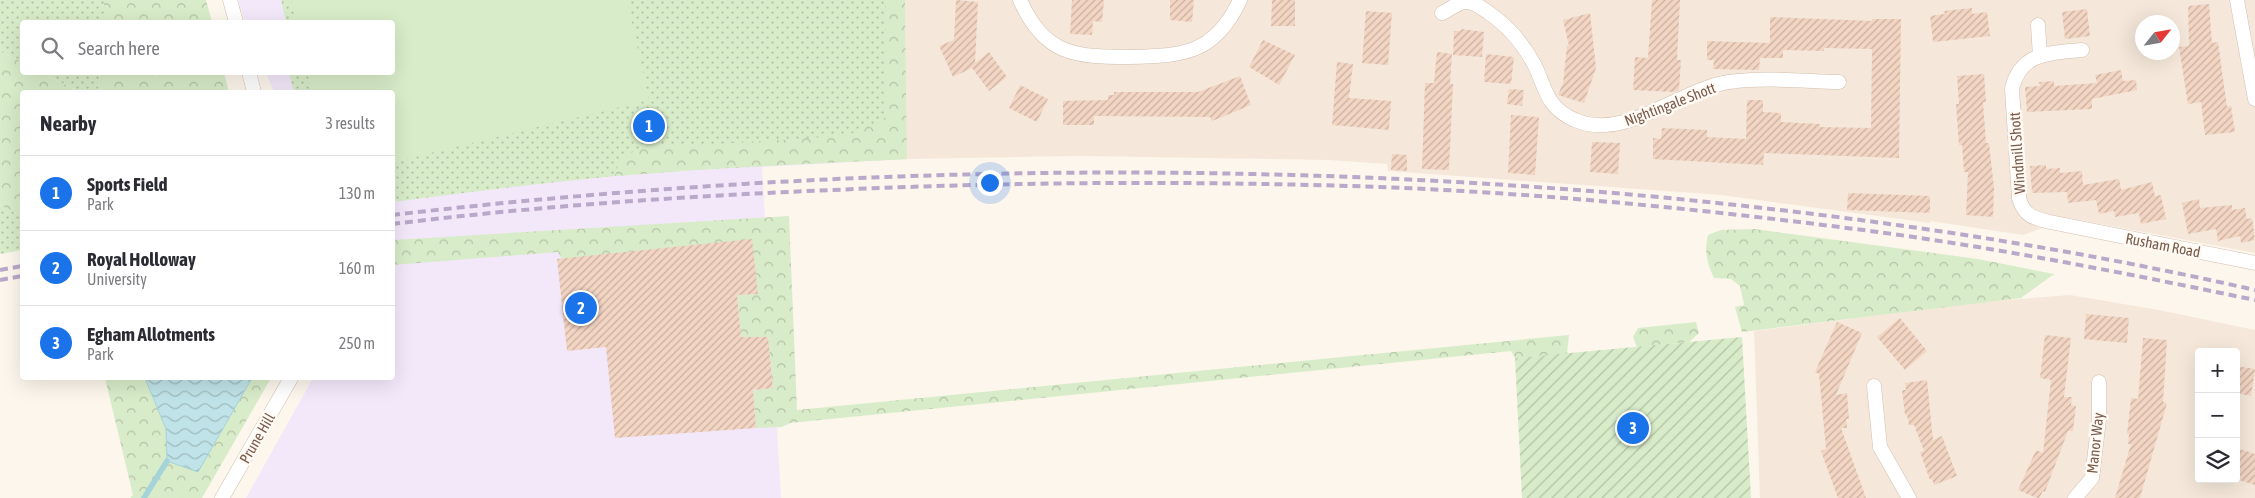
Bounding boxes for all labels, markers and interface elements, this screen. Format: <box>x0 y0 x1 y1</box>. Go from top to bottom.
north arrow <box>2135 15 2180 60</box>
search box <box>20 20 395 75</box>
icon: search <box>38 34 66 62</box>
text: Search here <box>78 37 160 59</box>
street label: Nightingale Shott <box>1622 79 1718 129</box>
pin: 1 <box>633 107 665 145</box>
text: Nearby <box>40 111 96 135</box>
street label: Windmill Shott <box>2006 111 2028 195</box>
text: 3 results <box>325 114 375 132</box>
your location <box>977 170 1003 196</box>
text: Sports Field <box>87 173 168 195</box>
text: 1 <box>52 184 60 202</box>
text: 130 m <box>339 184 375 202</box>
text: Park <box>87 195 114 213</box>
street label: Rusham Road <box>2124 229 2202 261</box>
text: Royal Holloway <box>87 248 196 270</box>
text: 2 <box>52 259 60 277</box>
text: 160 m <box>339 259 375 277</box>
text: University <box>87 270 147 288</box>
pin: 2 <box>565 289 597 327</box>
text: Egham Allotments <box>87 323 215 345</box>
text: 3 <box>52 334 60 352</box>
text: 250 m <box>339 334 375 352</box>
text: Park <box>87 345 114 363</box>
map controls <box>2195 348 2240 483</box>
button: + <box>2195 348 2240 393</box>
button: − <box>2195 393 2240 438</box>
pin: 3 <box>1617 409 1649 447</box>
street label: Prune Hill <box>236 410 278 466</box>
street label: Manor Way <box>2083 412 2107 474</box>
button: layers <box>2195 438 2240 483</box>

